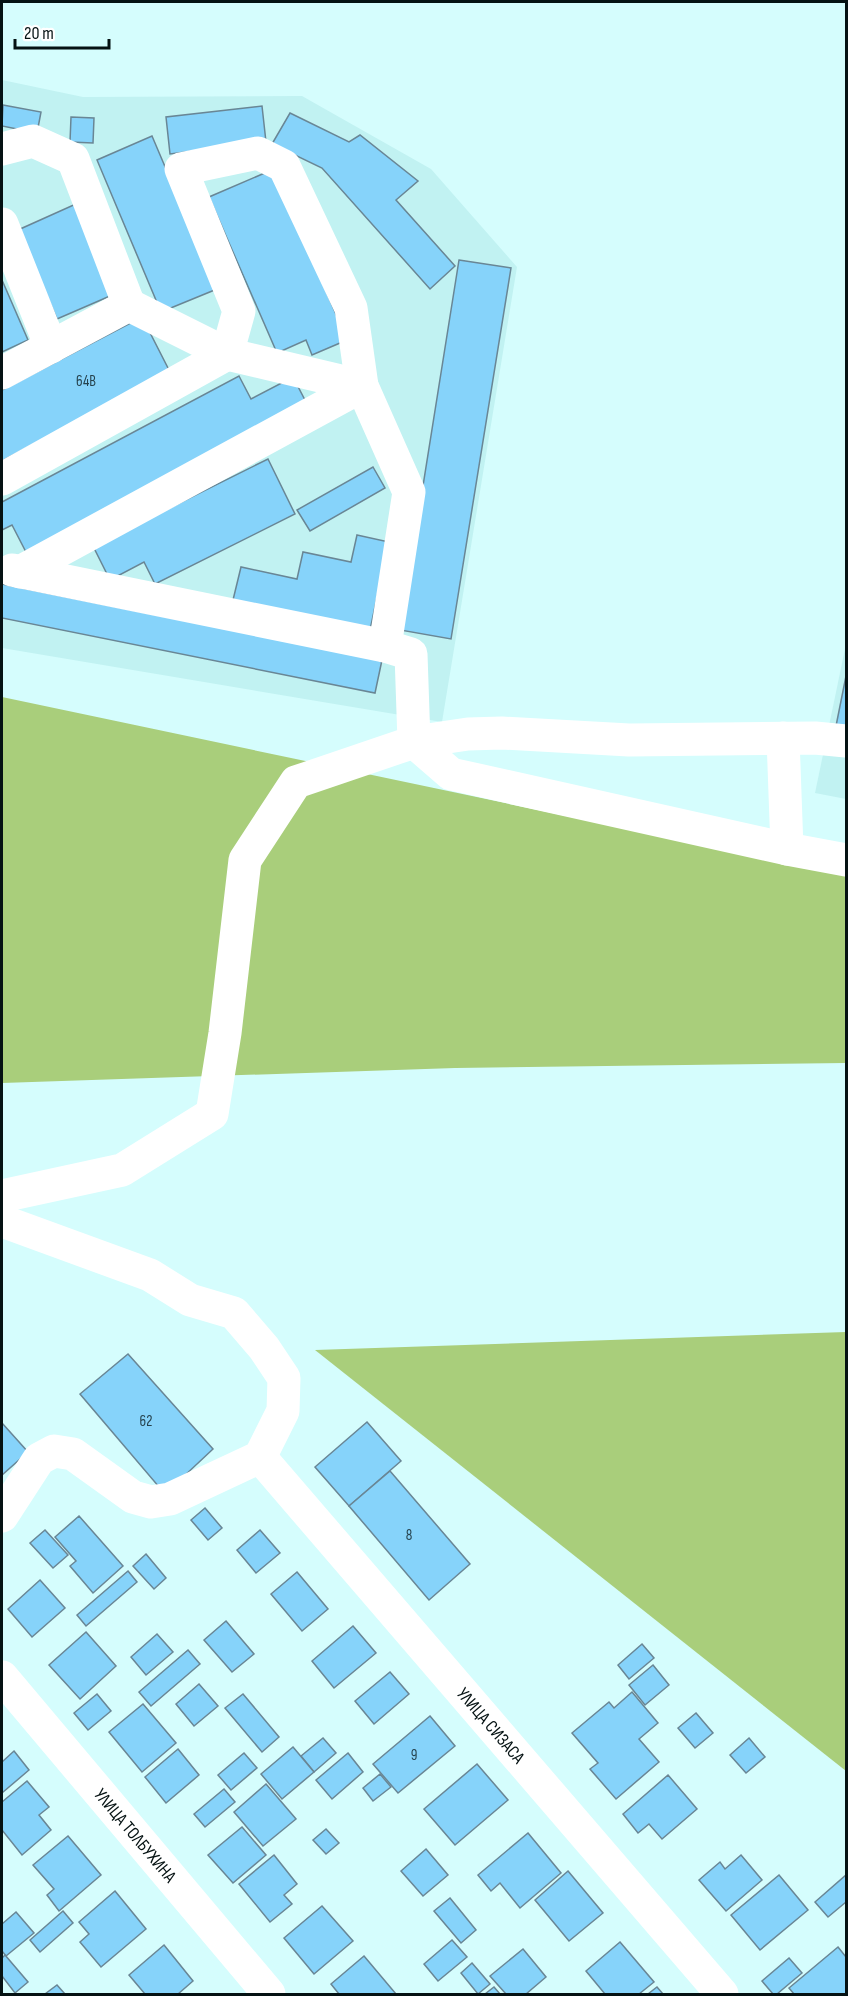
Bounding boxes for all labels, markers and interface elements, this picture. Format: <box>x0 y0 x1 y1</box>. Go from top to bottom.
scale bar <box>15 12 110 50</box>
text: 20 m <box>24 23 54 44</box>
house number: 64В <box>76 372 96 391</box>
house number: 62 <box>140 1412 152 1431</box>
house number: 8 <box>406 1526 412 1545</box>
street label: УЛИЦА СИЗАСА <box>452 1683 529 1768</box>
house number: 9 <box>411 1746 417 1765</box>
street label: УЛИЦА ТОЛБУХИНА <box>90 1784 181 1887</box>

